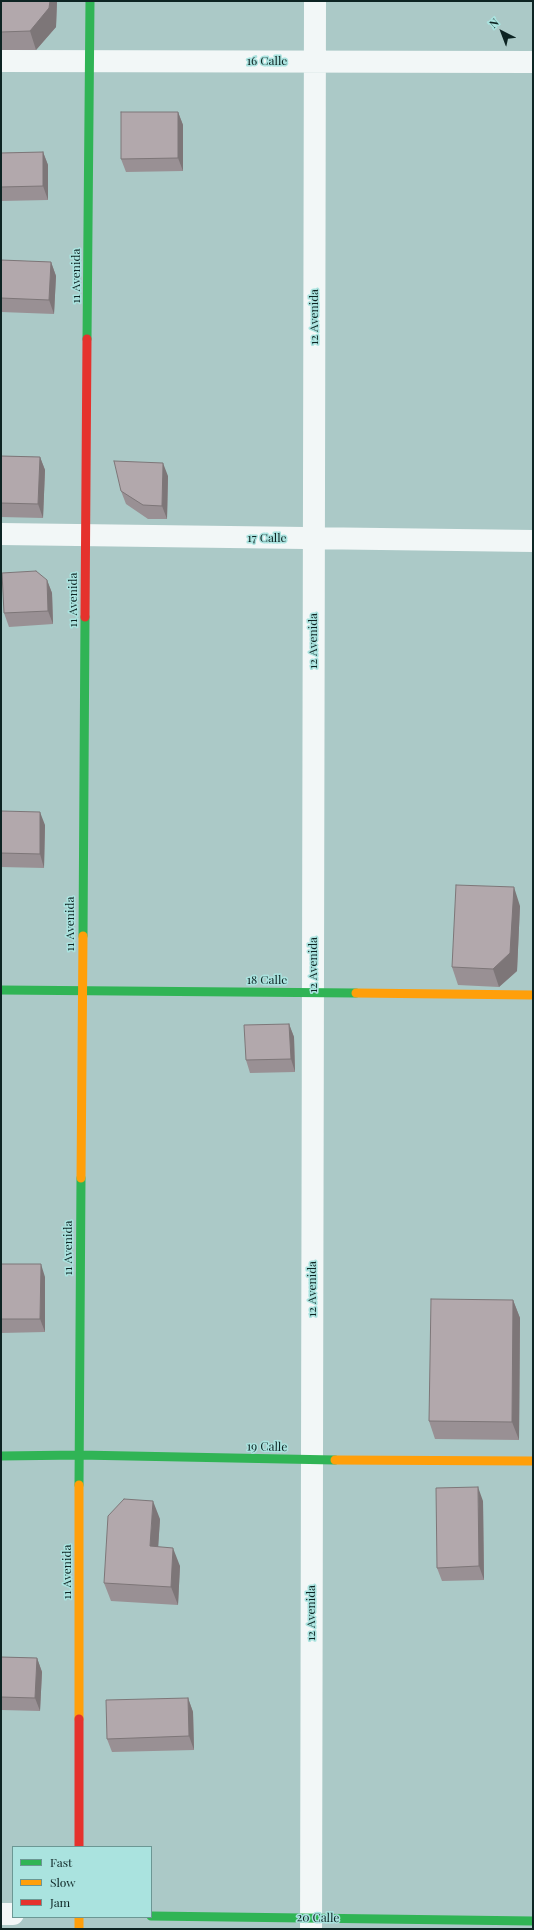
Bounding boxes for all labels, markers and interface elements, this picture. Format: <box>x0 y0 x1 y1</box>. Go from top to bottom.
north arrow <box>482 12 522 52</box>
text: N <box>486 14 502 31</box>
street label: 16 Calle <box>247 54 287 68</box>
street label: 11 Avenida <box>69 249 83 303</box>
street label: 12 Avenida <box>307 289 321 345</box>
street label: 17 Calle <box>247 531 287 545</box>
street label: 11 Avenida <box>66 573 80 627</box>
street label: 12 Avenida <box>306 613 320 669</box>
street label: 11 Avenida <box>63 897 77 951</box>
street label: 12 Avenida <box>306 937 320 993</box>
street label: 18 Calle <box>247 973 287 987</box>
street label: 11 Avenida <box>61 1221 75 1275</box>
street label: 12 Avenida <box>305 1261 319 1317</box>
street label: 19 Calle <box>247 1439 287 1455</box>
street label: 11 Avenida <box>60 1545 74 1599</box>
street label: 12 Avenida <box>304 1585 318 1641</box>
legend <box>12 1846 152 1918</box>
text: Fast <box>50 1854 72 1870</box>
text: Slow <box>50 1874 76 1890</box>
text: Jam <box>50 1894 70 1910</box>
street label: 20 Calle <box>296 1910 340 1926</box>

